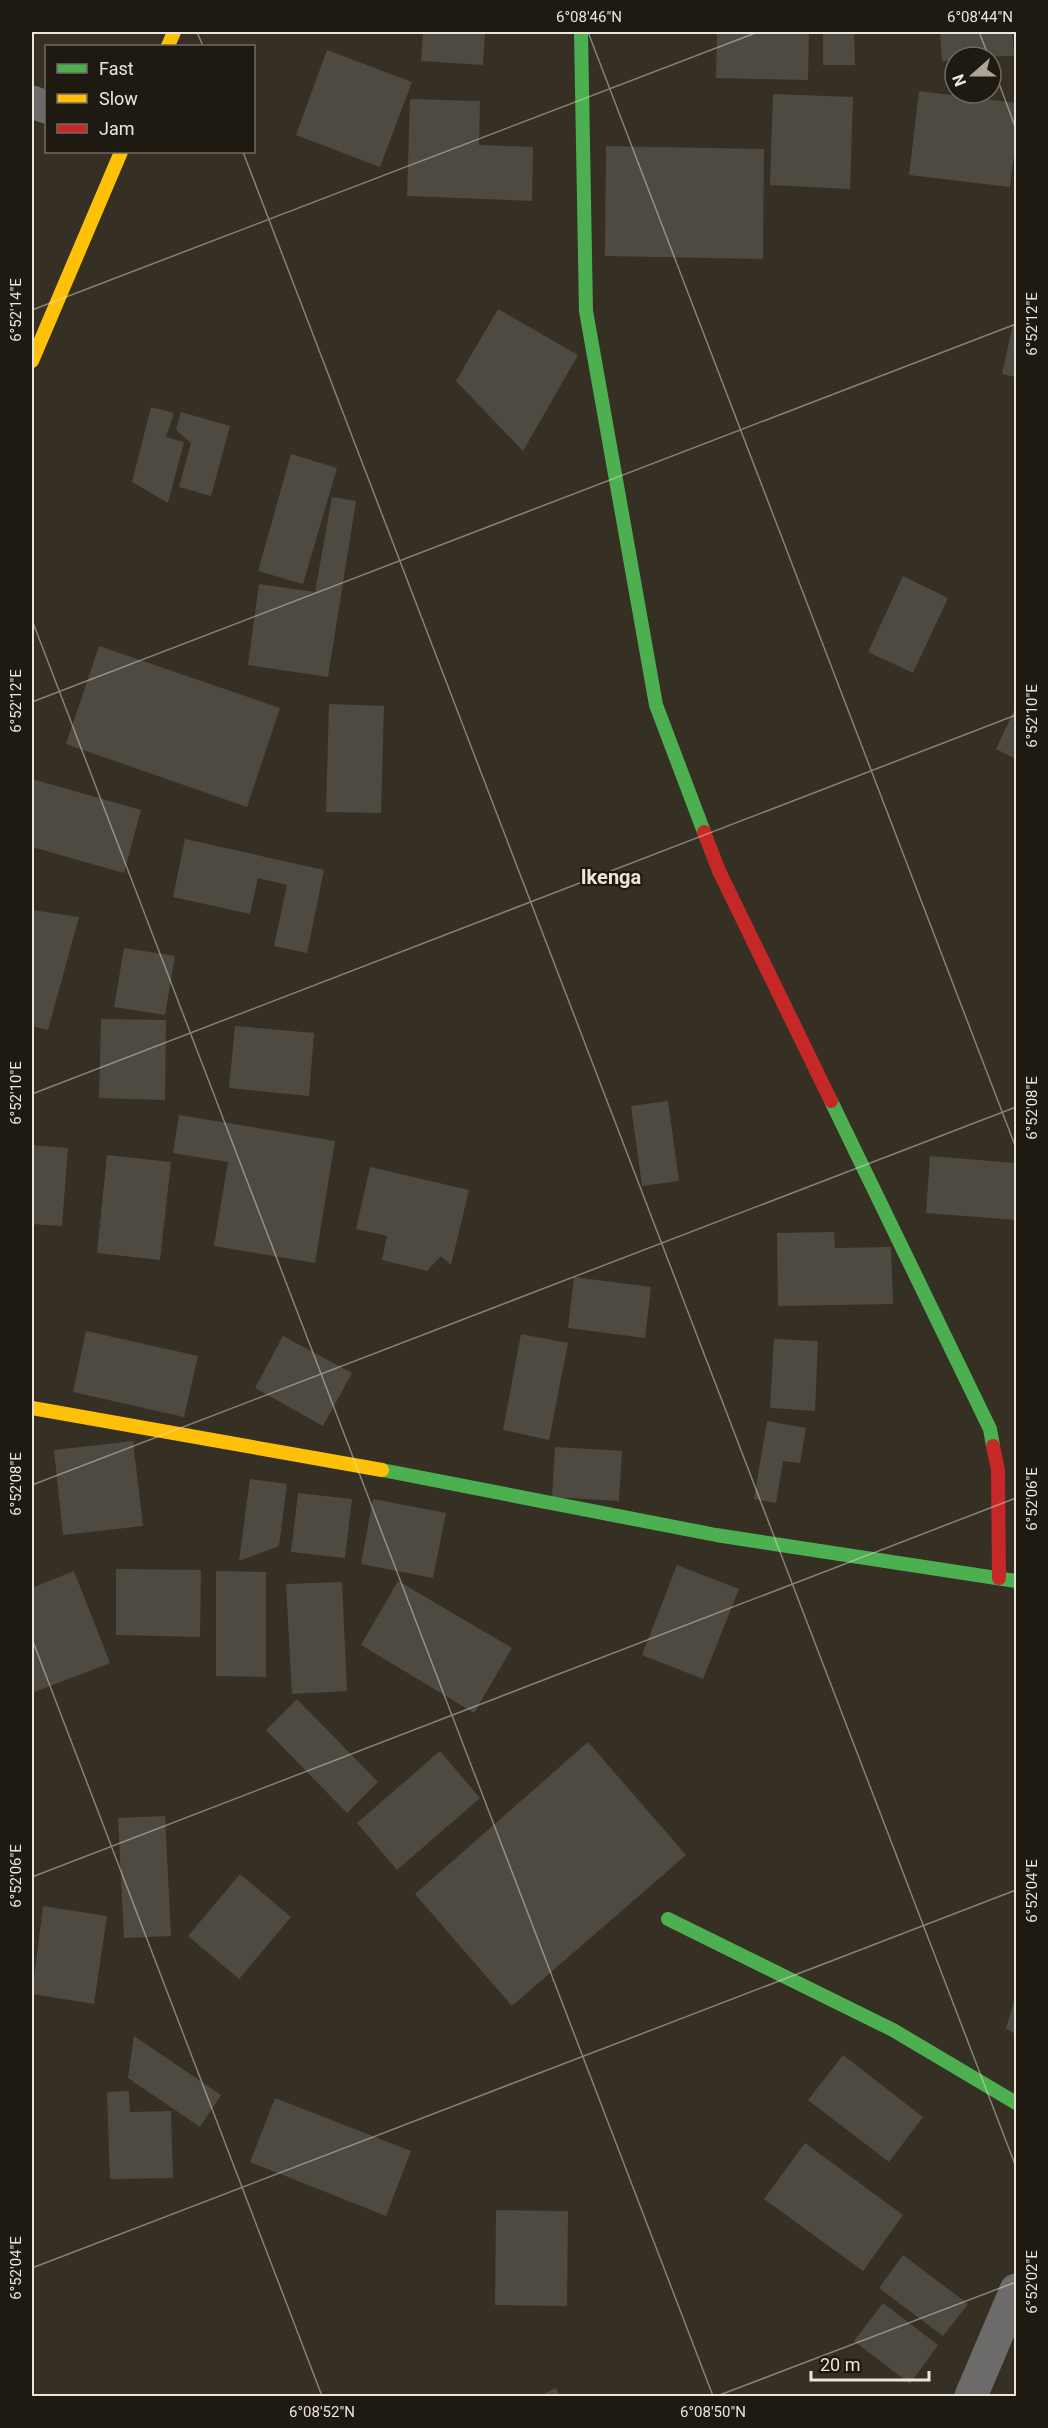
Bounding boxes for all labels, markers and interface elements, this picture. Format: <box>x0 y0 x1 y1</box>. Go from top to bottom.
text: 6°08'46"N <box>556 8 622 26</box>
text: 6°08'44"N <box>947 8 1013 26</box>
legend <box>45 45 255 153</box>
north arrow <box>943 45 1003 105</box>
text: Fast <box>99 58 134 79</box>
text: N <box>949 72 970 89</box>
text: Slow <box>99 88 138 109</box>
text: Jam <box>99 118 135 139</box>
text: 6°52'14"E <box>7 278 25 342</box>
text: 6°52'12"E <box>1023 292 1041 356</box>
text: 6°52'12"E <box>7 669 25 733</box>
text: 6°52'10"E <box>1023 684 1041 748</box>
district label: Ikenga <box>581 865 642 889</box>
text: 6°52'10"E <box>7 1061 25 1125</box>
text: 6°52'08"E <box>1023 1076 1041 1140</box>
text: 6°52'08"E <box>7 1452 25 1516</box>
text: 6°52'06"E <box>1023 1467 1041 1531</box>
text: 6°52'06"E <box>7 1844 25 1908</box>
text: 6°52'04"E <box>1023 1859 1041 1923</box>
text: 6°52'04"E <box>7 2236 25 2300</box>
text: 6°52'02"E <box>1023 2250 1041 2314</box>
scale bar <box>811 2344 930 2382</box>
text: 20 m <box>820 2354 860 2375</box>
text: 6°08'52"N <box>289 2403 355 2421</box>
text: 6°08'50"N <box>680 2403 746 2421</box>

